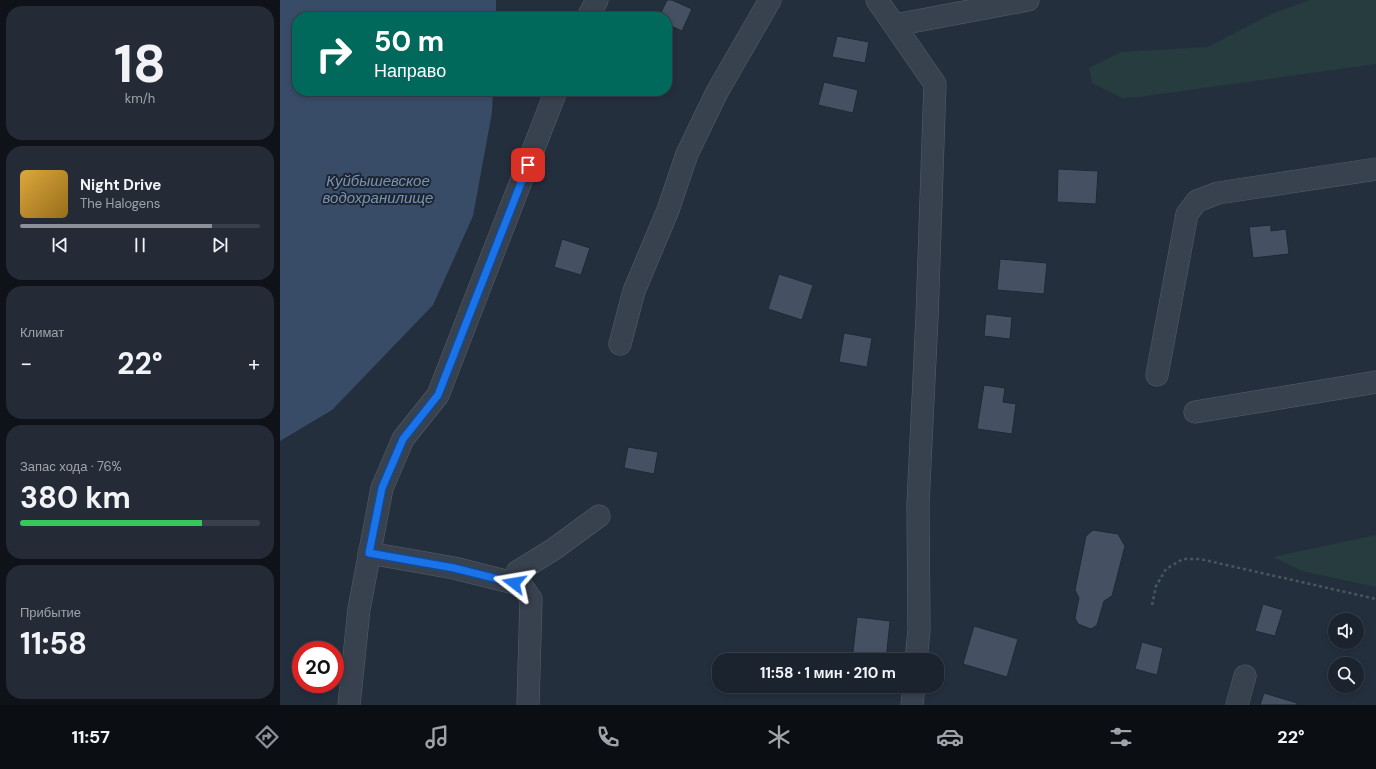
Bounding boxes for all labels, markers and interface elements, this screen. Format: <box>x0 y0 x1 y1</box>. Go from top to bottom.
text: 50 m <box>374 23 444 60</box>
icon: right <box>308 28 360 80</box>
text: 18 <box>114 30 166 98</box>
text: Направо <box>374 59 446 83</box>
text: km/h <box>125 90 155 107</box>
pin <box>511 148 545 182</box>
icon: arrive <box>517 154 539 176</box>
water label: Куйбышевское водохранилище <box>323 171 433 208</box>
text: Night Drive <box>80 175 161 195</box>
text: The Halogens <box>80 195 160 212</box>
icon: previous <box>49 234 71 256</box>
icon: pause <box>129 234 151 256</box>
icon: next <box>209 234 231 256</box>
text: Климат <box>20 324 64 341</box>
text: 22° <box>117 344 163 383</box>
text: − <box>20 349 32 378</box>
text: + <box>248 349 260 378</box>
text: Запас хода · 76% <box>20 458 122 475</box>
text: 380 km <box>20 478 131 517</box>
position arrow <box>493 562 535 604</box>
text: Прибытие <box>20 604 81 621</box>
map controls <box>1328 613 1364 693</box>
button: sound <box>1328 613 1364 649</box>
text: 11:58 <box>20 624 87 663</box>
speed limit sign: 20 <box>292 641 344 693</box>
button: search <box>1328 657 1364 693</box>
text: 11:58 · 1 мин · 210 m <box>760 663 896 683</box>
icon: directions <box>253 723 281 751</box>
icon: music <box>423 723 451 751</box>
icon: phone <box>594 723 622 751</box>
icon: climate <box>765 723 793 751</box>
icon: car <box>936 723 964 751</box>
icon: filters <box>1107 723 1135 751</box>
text: 11:57 <box>71 725 110 749</box>
text: 22° <box>1277 725 1305 749</box>

